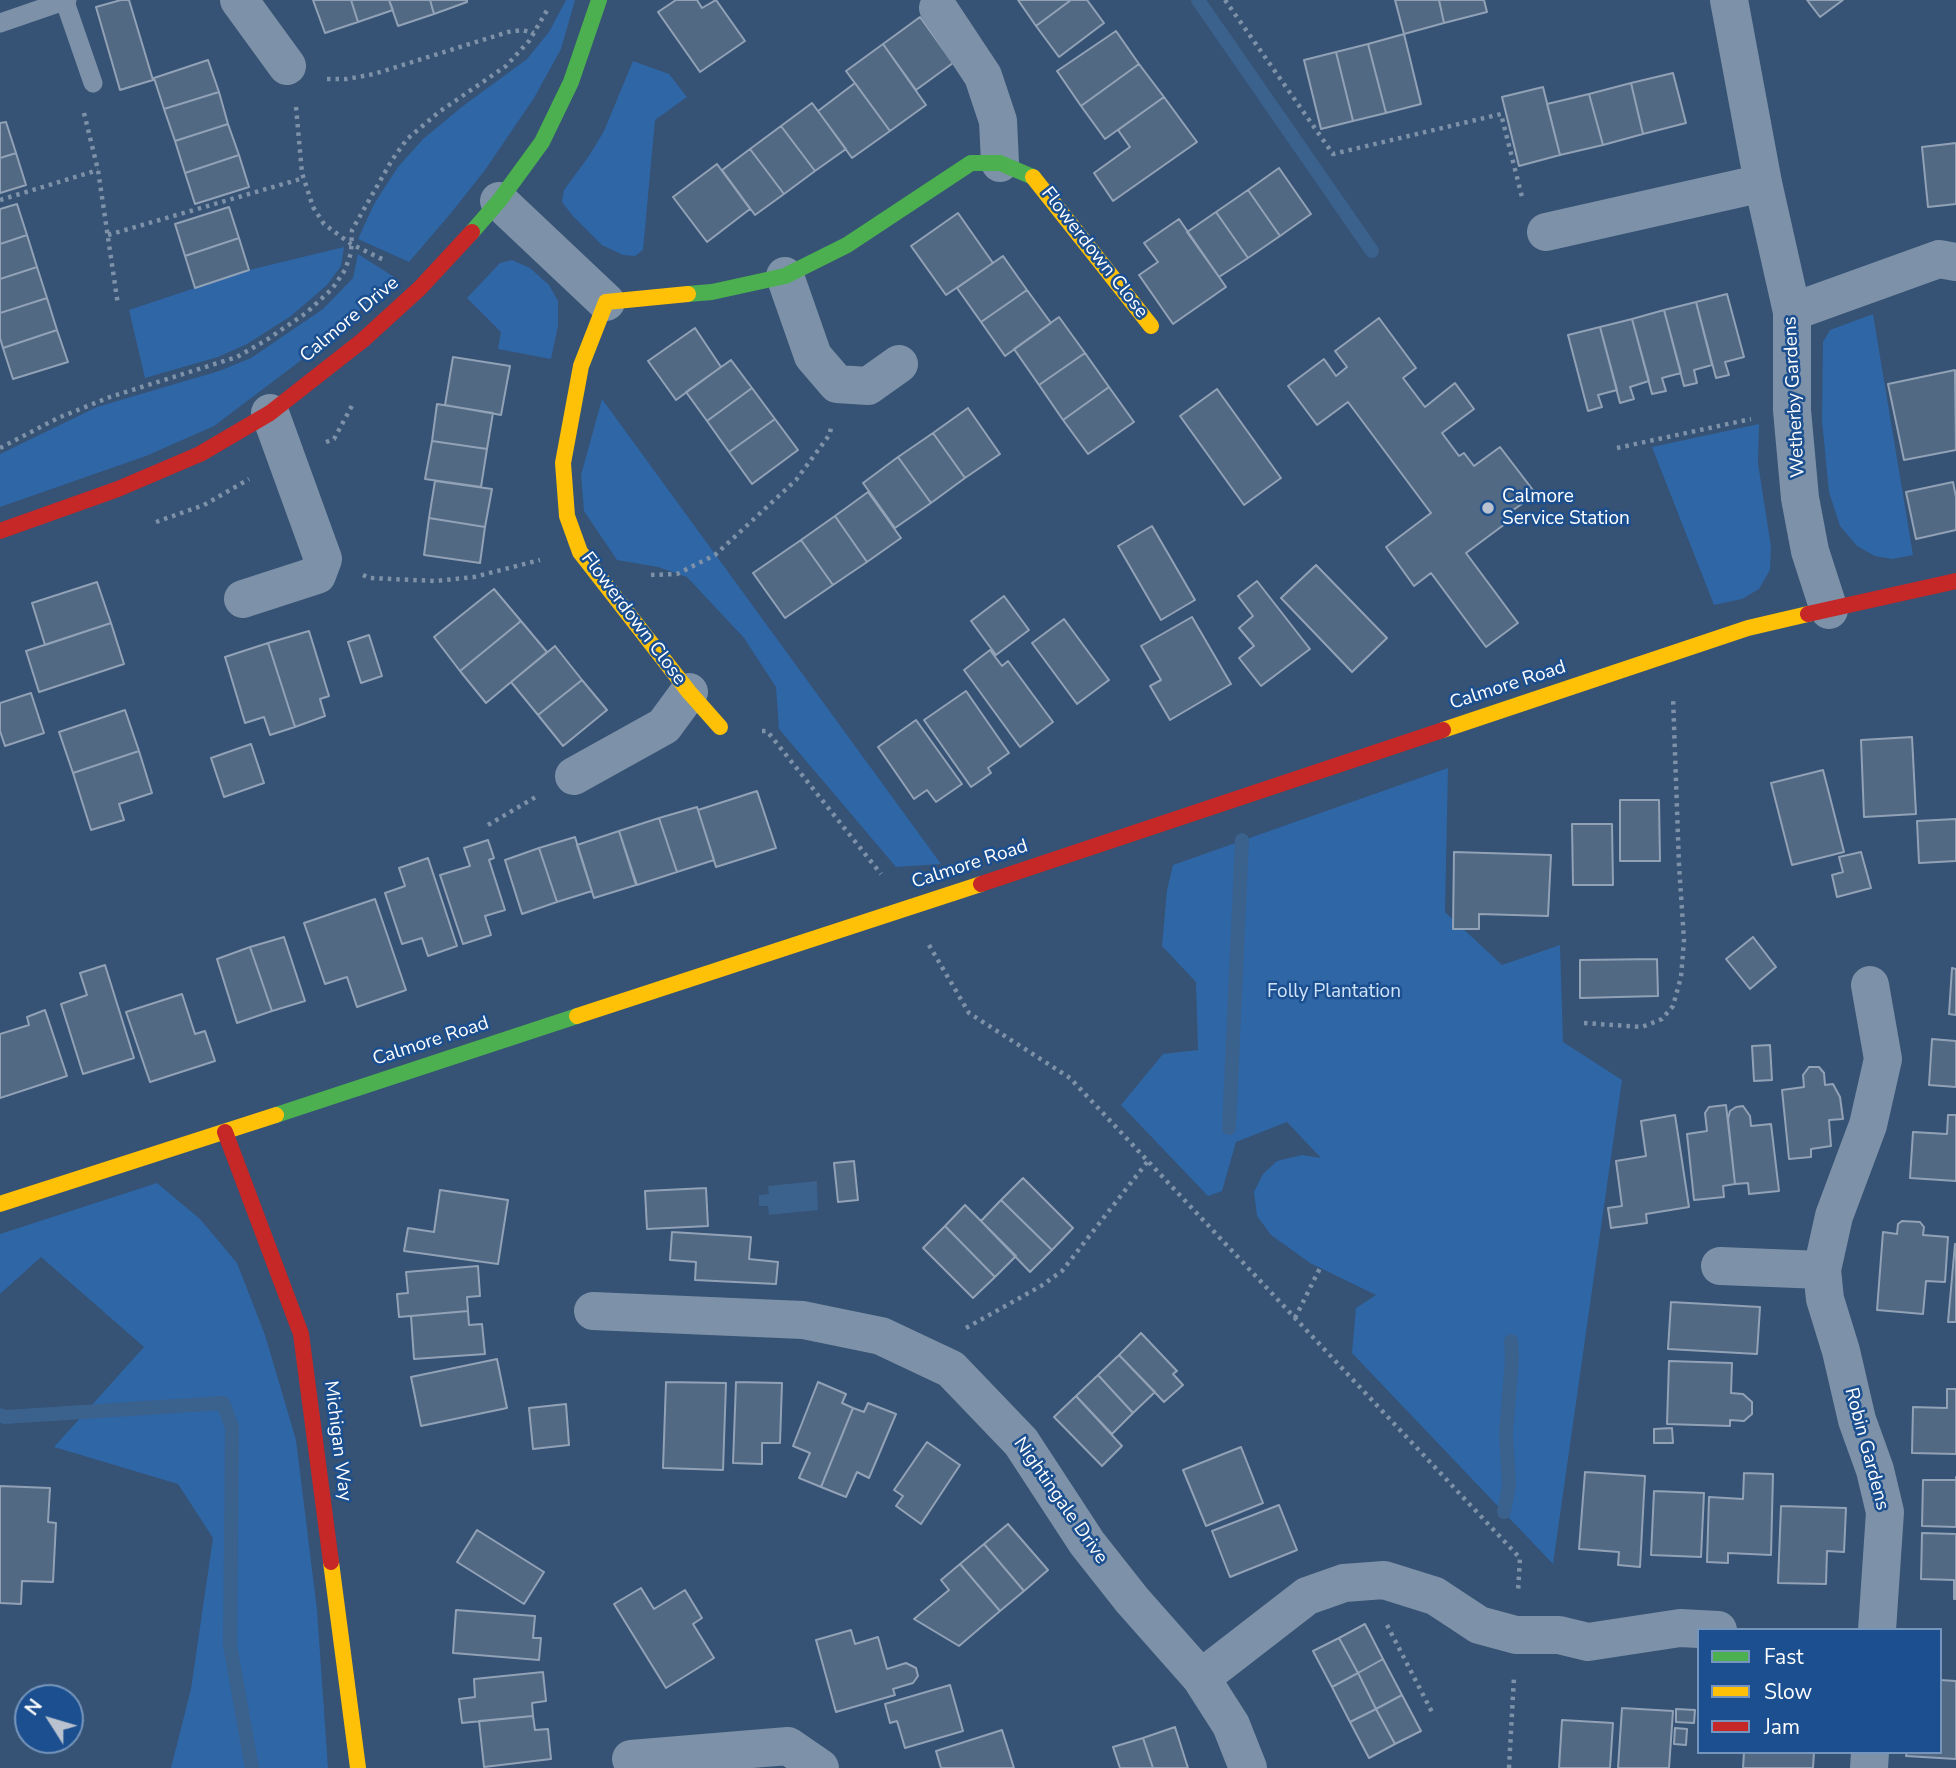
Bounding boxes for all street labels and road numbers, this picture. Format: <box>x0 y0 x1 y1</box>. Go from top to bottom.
street label: Flowerdown Close <box>1036 183 1152 323</box>
street label: Calmore Drive <box>296 272 404 368</box>
street label: Wetherby Gardens <box>1779 316 1811 478</box>
street label: Flowerdown Close <box>576 548 690 690</box>
street label: Calmore Road <box>1447 656 1569 716</box>
street label: Calmore Road <box>909 835 1031 895</box>
street label: Calmore Road <box>370 1012 492 1072</box>
street label: Michigan Way <box>318 1380 356 1502</box>
street label: Robin Gardens <box>1839 1385 1893 1513</box>
street label: Nightingale Drive <box>1008 1433 1112 1569</box>

